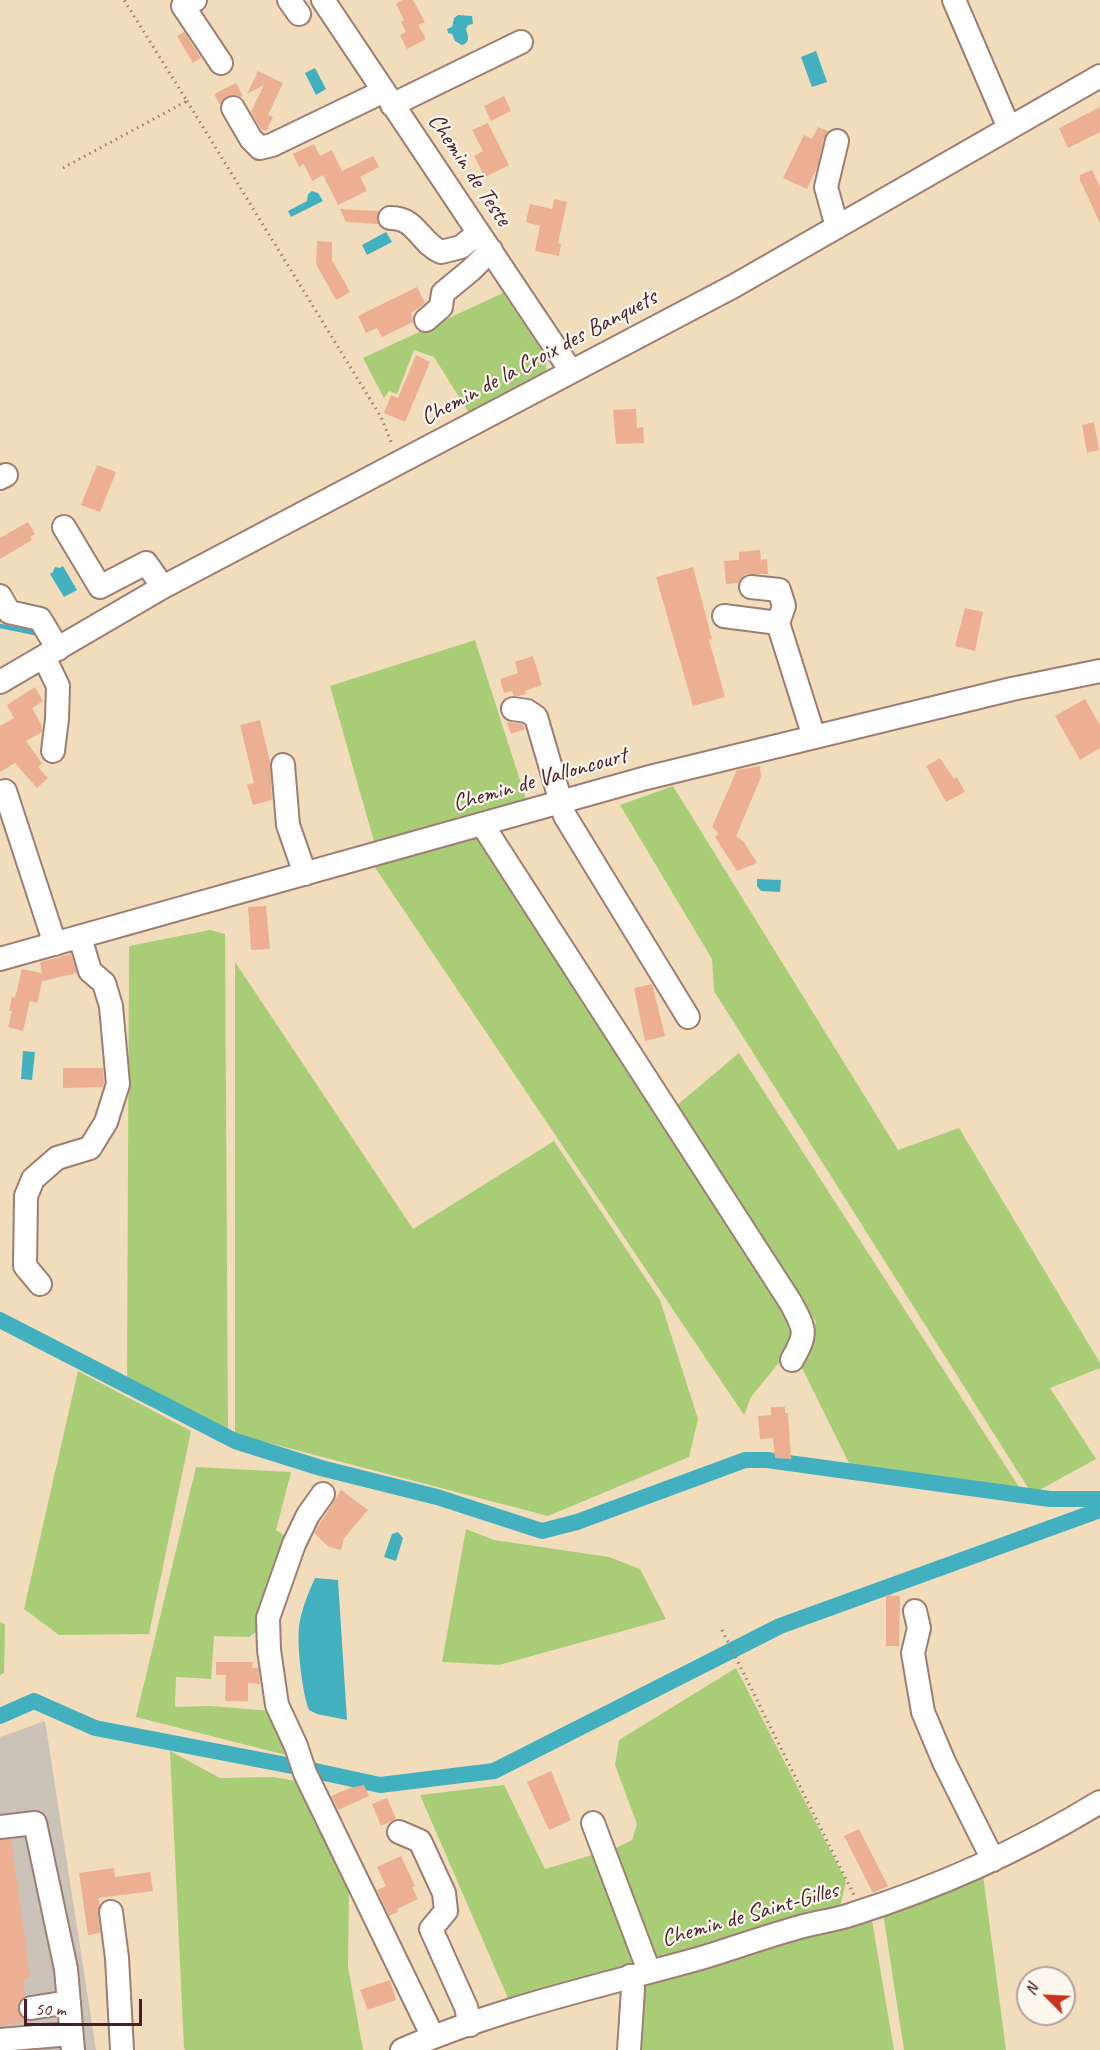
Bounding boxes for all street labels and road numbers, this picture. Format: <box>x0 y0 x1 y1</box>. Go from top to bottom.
street label: Chemin de Teste <box>421 108 517 232</box>
street label: Chemin de la Croix des Banquets <box>416 283 662 433</box>
street label: Chemin de Valloncourt <box>450 741 630 819</box>
street label: Chemin de Saint-Gilles <box>658 1876 842 1954</box>

